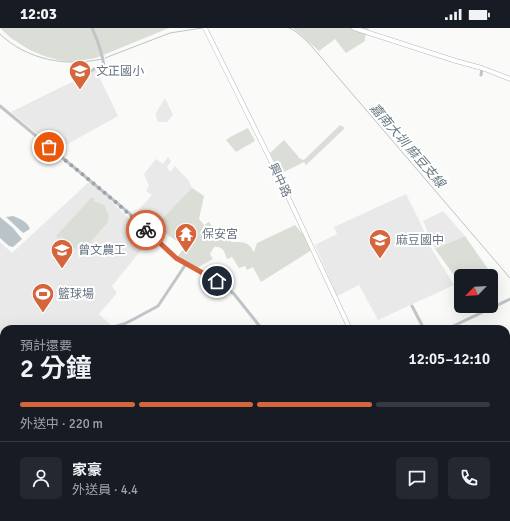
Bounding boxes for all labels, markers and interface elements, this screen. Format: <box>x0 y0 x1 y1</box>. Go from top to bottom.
text: 12:03 <box>20 5 57 23</box>
school or university icon: 文正國小 <box>67 58 93 91</box>
place label: 文正國小 <box>96 64 144 79</box>
water label: 嘉南大圳 麻豆支線 <box>366 100 450 193</box>
pin <box>32 130 66 164</box>
icon: bag <box>38 136 60 158</box>
street label: 興中路 <box>265 161 294 200</box>
courier <box>126 210 166 250</box>
icon: bike <box>135 219 157 241</box>
temple icon: 保安宮 <box>173 221 199 254</box>
place label: 保安宮 <box>202 227 238 242</box>
school or university icon: 麻豆國中 <box>367 227 393 260</box>
place label: 麻豆國中 <box>396 233 444 248</box>
school or university icon: 曾文農工 <box>49 237 75 270</box>
place label: 曾文農工 <box>78 243 126 258</box>
pin <box>200 264 234 298</box>
north arrow <box>454 269 498 313</box>
map controls <box>454 269 498 313</box>
icon: home <box>206 270 228 292</box>
sports icon: 籃球場 <box>30 281 56 314</box>
place label: 籃球場 <box>58 287 94 302</box>
text: 預計還要 <box>20 338 72 354</box>
text: 12:05–12:10 <box>409 350 490 368</box>
text: 2 分鐘 <box>20 353 92 385</box>
text: 外送中 · 220 m <box>20 416 103 432</box>
button: person <box>20 457 62 499</box>
button: chat <box>396 457 438 499</box>
button: phone <box>448 457 490 499</box>
text: 家豪 <box>72 461 102 479</box>
text: 外送員 · 4.4 <box>72 482 138 498</box>

